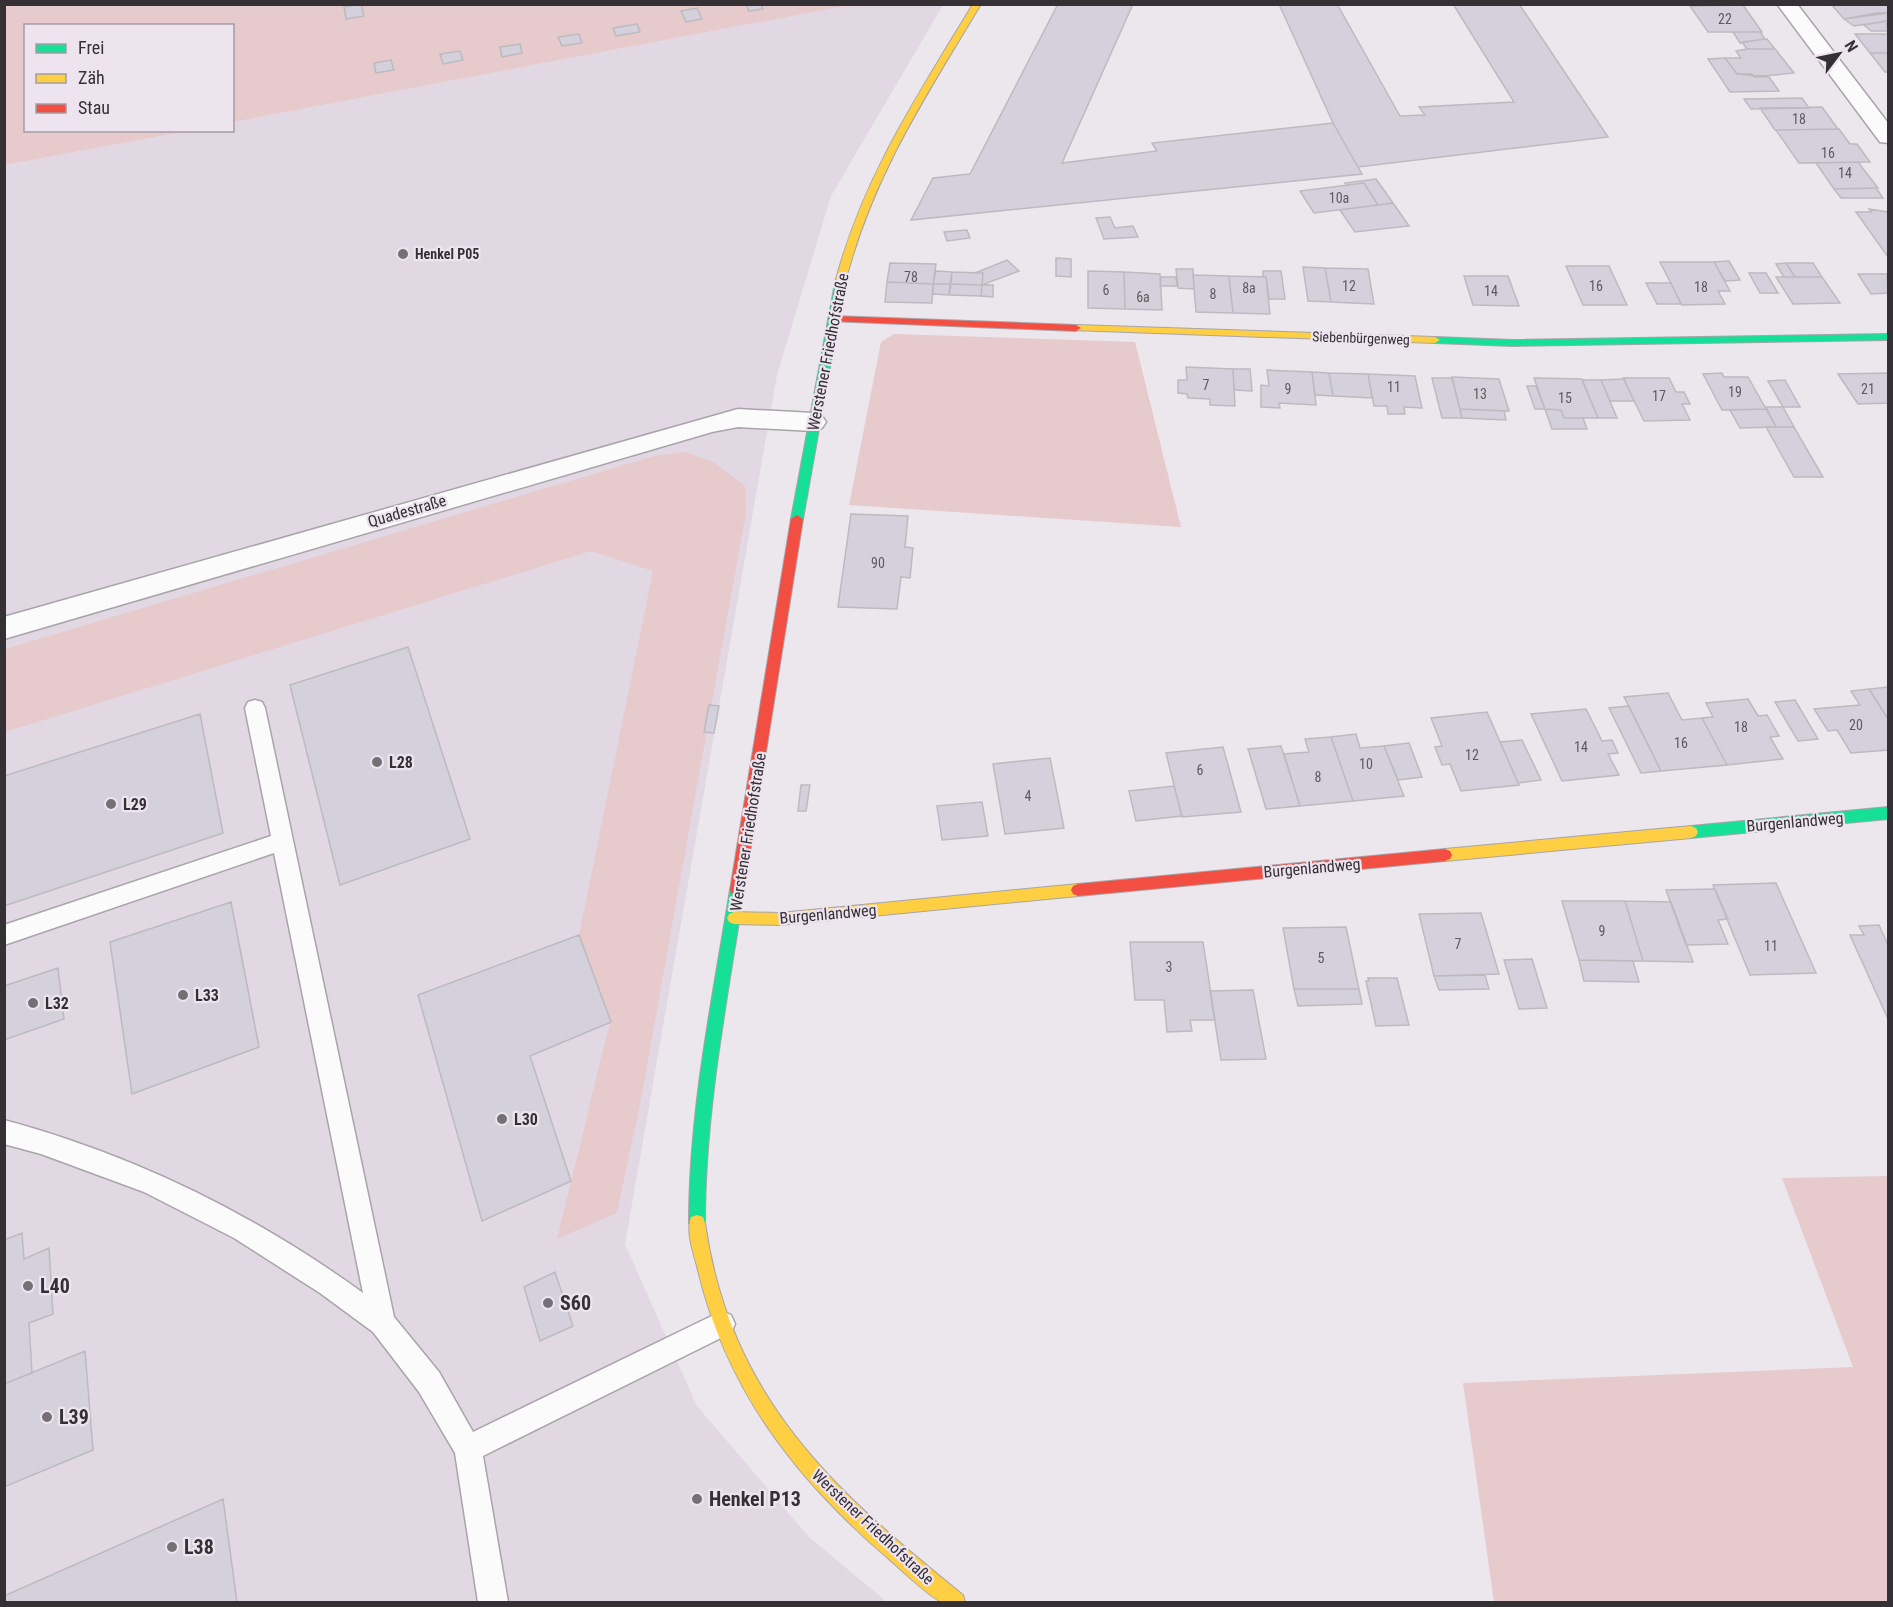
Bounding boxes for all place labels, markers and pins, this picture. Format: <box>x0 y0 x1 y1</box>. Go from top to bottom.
place label: Henkel P05 <box>415 246 479 262</box>
marker: Henkel P05 <box>396 247 410 261</box>
place label: L28 <box>389 753 413 772</box>
marker: L28 <box>370 755 384 769</box>
place label: L29 <box>123 795 147 814</box>
marker: L29 <box>104 797 118 811</box>
place label: L33 <box>195 986 219 1005</box>
marker: L33 <box>176 988 190 1002</box>
place label: L32 <box>45 994 69 1013</box>
marker: L32 <box>26 996 40 1010</box>
place label: L30 <box>514 1110 538 1129</box>
marker: L30 <box>495 1112 509 1126</box>
place label: L40 <box>40 1274 70 1298</box>
marker: L40 <box>21 1279 35 1293</box>
place label: S60 <box>560 1291 591 1315</box>
marker: S60 <box>541 1296 555 1310</box>
place label: L39 <box>59 1405 89 1429</box>
marker: L39 <box>40 1410 54 1424</box>
place label: Henkel P13 <box>709 1487 801 1511</box>
marker: Henkel P13 <box>690 1492 704 1506</box>
place label: L38 <box>184 1535 214 1559</box>
marker: L38 <box>165 1540 179 1554</box>

